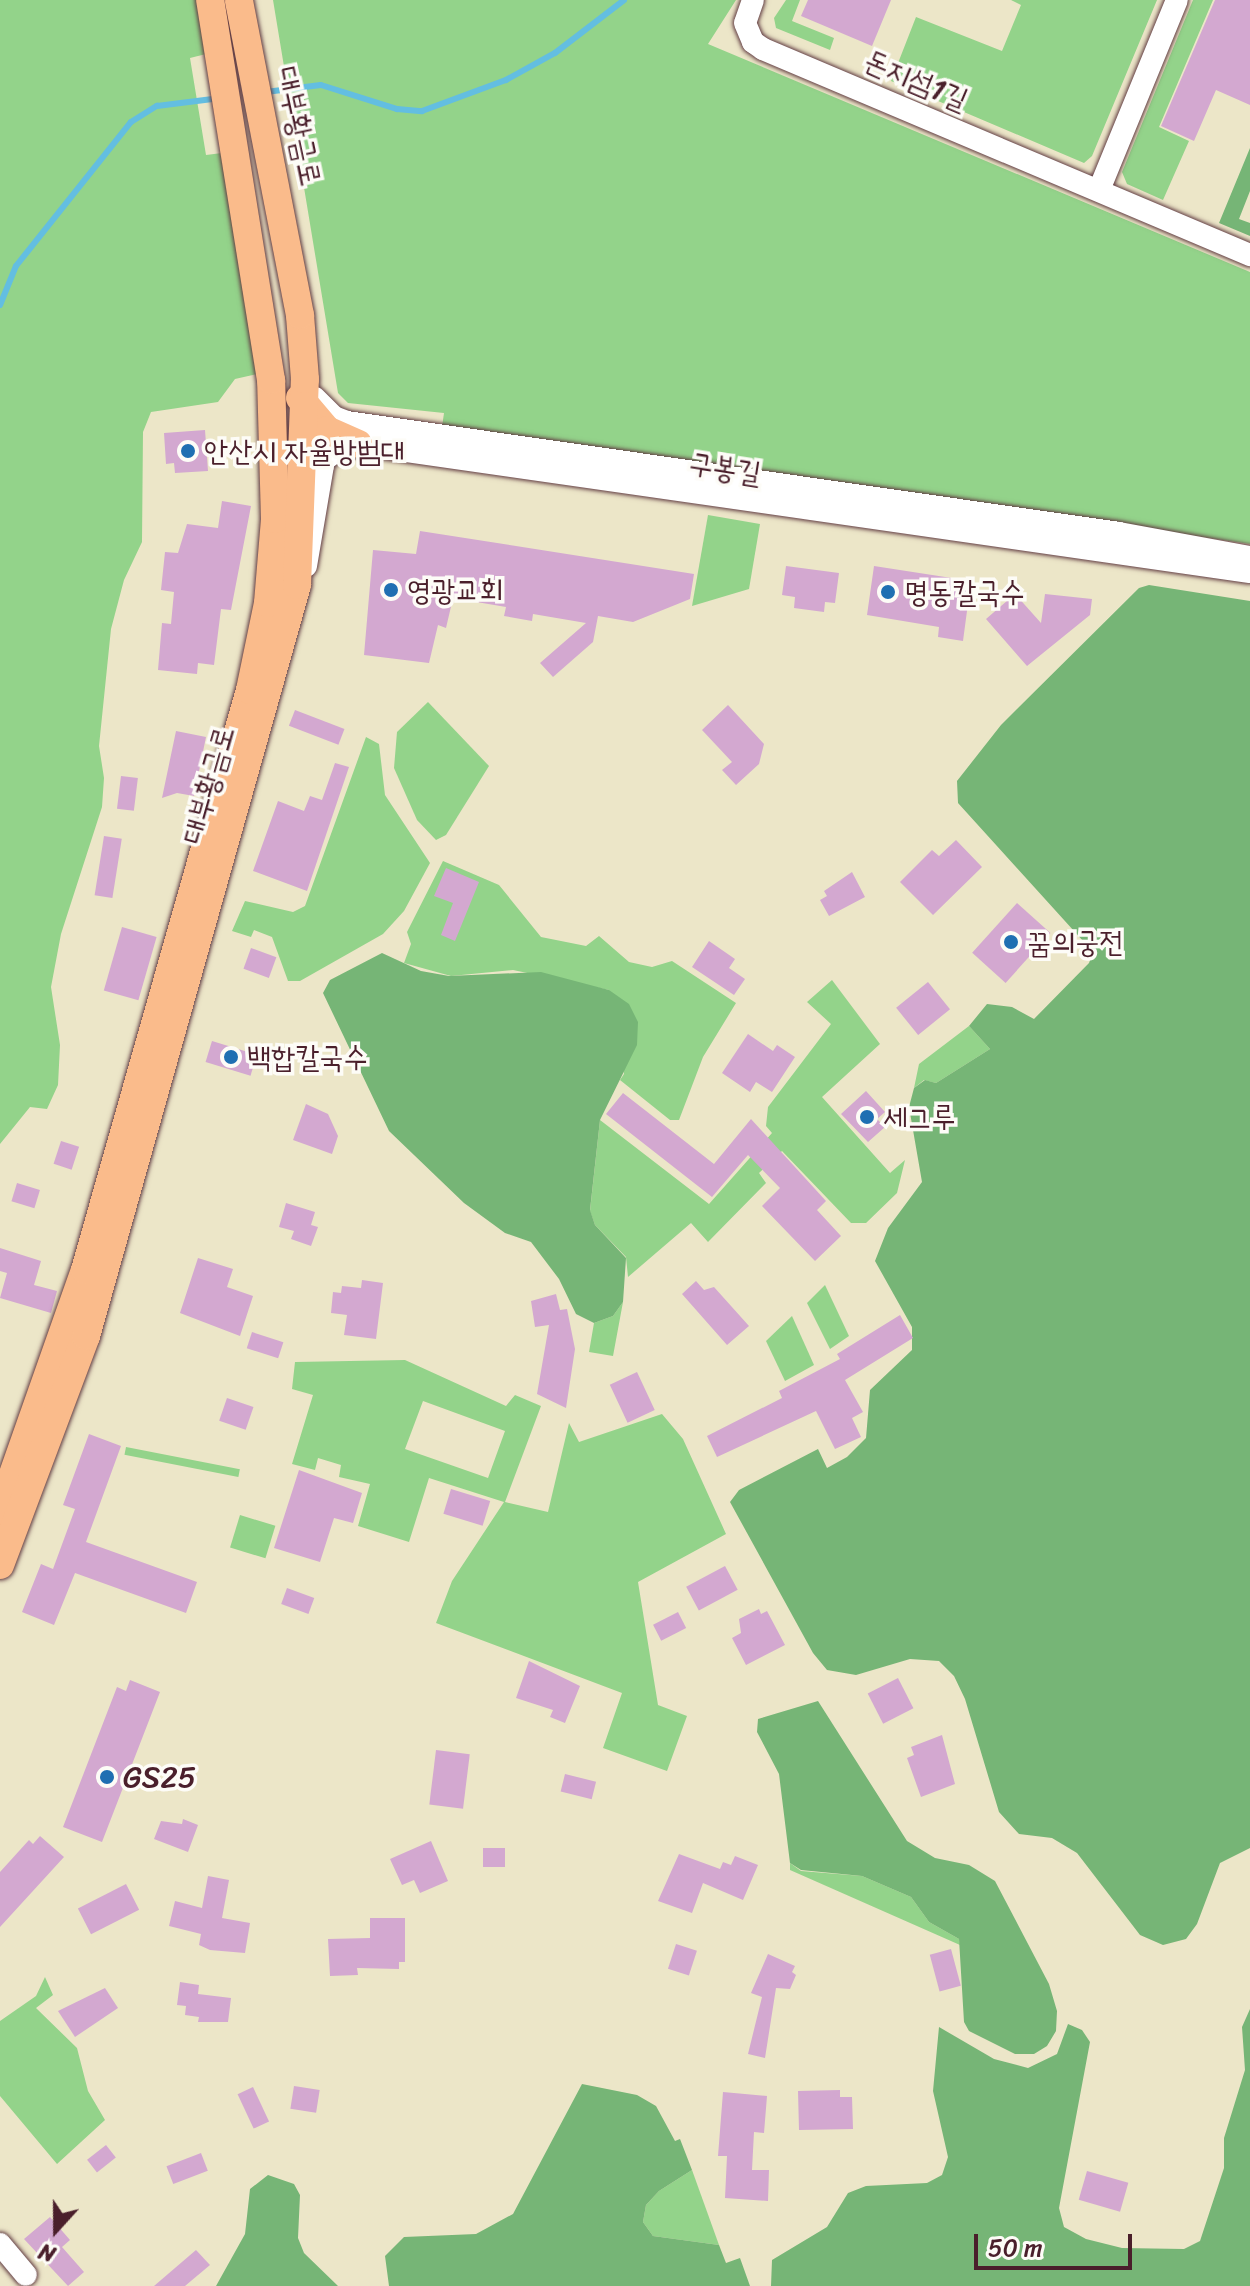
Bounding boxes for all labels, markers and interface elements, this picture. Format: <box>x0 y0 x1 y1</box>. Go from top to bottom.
street label: 돈지섬1길 <box>859 42 973 118</box>
street label: 대부황금로 <box>269 63 329 189</box>
place label: 안산시 자율방범대 <box>204 433 405 469</box>
marker: 안산시 자율방범대 <box>179 442 197 460</box>
street label: 구봉길 <box>686 445 764 491</box>
place label: 영광교회 <box>407 572 504 608</box>
place label: 명동칼국수 <box>904 574 1025 610</box>
marker: 영광교회 <box>382 581 400 599</box>
marker: 명동칼국수 <box>879 583 897 601</box>
street label: 대부황금로 <box>174 722 242 848</box>
place label: 꿈의궁전 <box>1027 924 1124 960</box>
marker: 꿈의궁전 <box>1002 933 1020 951</box>
place label: 백합칼국수 <box>247 1039 368 1075</box>
marker: 백합칼국수 <box>222 1048 240 1066</box>
place label: 세그루 <box>883 1099 955 1135</box>
marker: 세그루 <box>858 1108 876 1126</box>
place label: GS25 <box>123 1759 196 1795</box>
marker: GS25 <box>98 1768 116 1786</box>
north arrow <box>16 2190 96 2270</box>
scale bar <box>978 2218 1136 2268</box>
text: 50 m <box>988 2227 1043 2269</box>
text: N <box>33 2232 61 2274</box>

